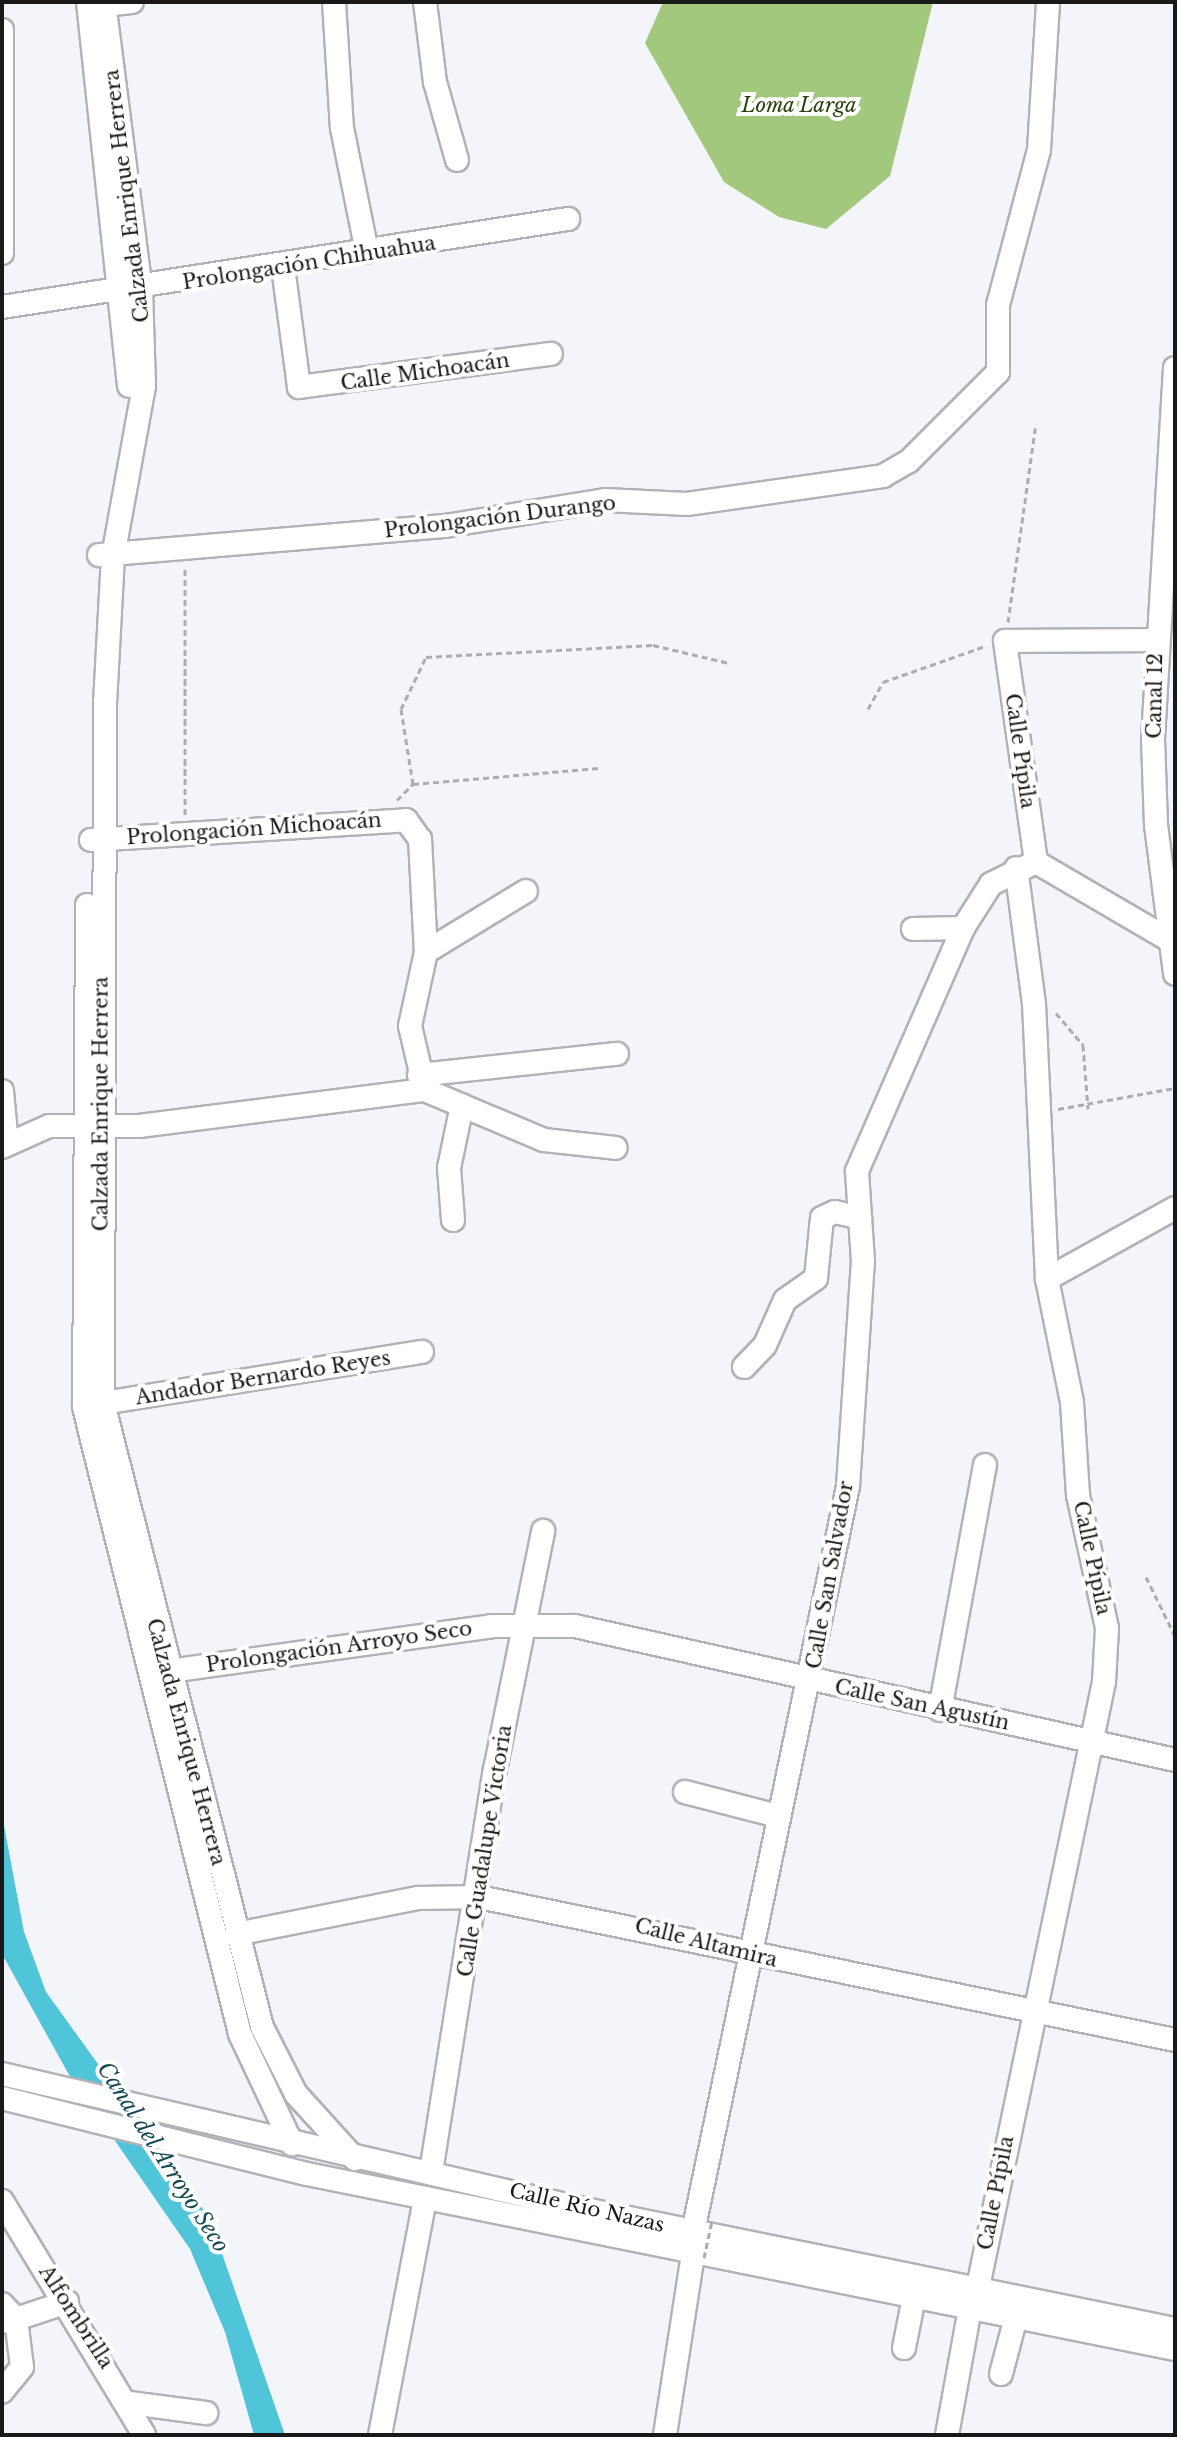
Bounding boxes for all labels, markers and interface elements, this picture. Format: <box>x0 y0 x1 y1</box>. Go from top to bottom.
street label: Calzada Enrique Herrera <box>100 68 154 324</box>
park label: Loma Larga <box>741 93 857 117</box>
street label: Prolongación Chihuahua <box>181 231 437 295</box>
street label: Calle Michoacán <box>339 348 511 396</box>
street label: Prolongación Durango <box>383 491 617 543</box>
street label: Canal 12 <box>1142 653 1168 739</box>
street label: Calle Pípila <box>1000 692 1040 810</box>
street label: Prolongación Michoacán <box>126 808 382 850</box>
street label: Calzada Enrique Herrera <box>89 977 113 1231</box>
street label: Andador Bernardo Reyes <box>134 1346 392 1410</box>
street label: Calle San Salvador <box>802 1479 858 1671</box>
street label: Calle Pípila <box>1068 1499 1116 1617</box>
street label: Calzada Enrique Herrera <box>141 1616 231 1868</box>
street label: Prolongación Arroyo Seco <box>204 1616 474 1678</box>
street label: Calle San Agustín <box>832 1675 1012 1735</box>
street label: Calle Guadalupe Victoria <box>453 1723 517 1979</box>
street label: Calle Altamira <box>632 1914 780 1972</box>
water label: Canal del Arroyo Seco <box>91 2056 235 2258</box>
street label: Calle Pípila <box>973 2134 1019 2252</box>
street label: Calle Río Nazas <box>507 2178 667 2238</box>
street label: Alfombrilla <box>34 2261 118 2373</box>

